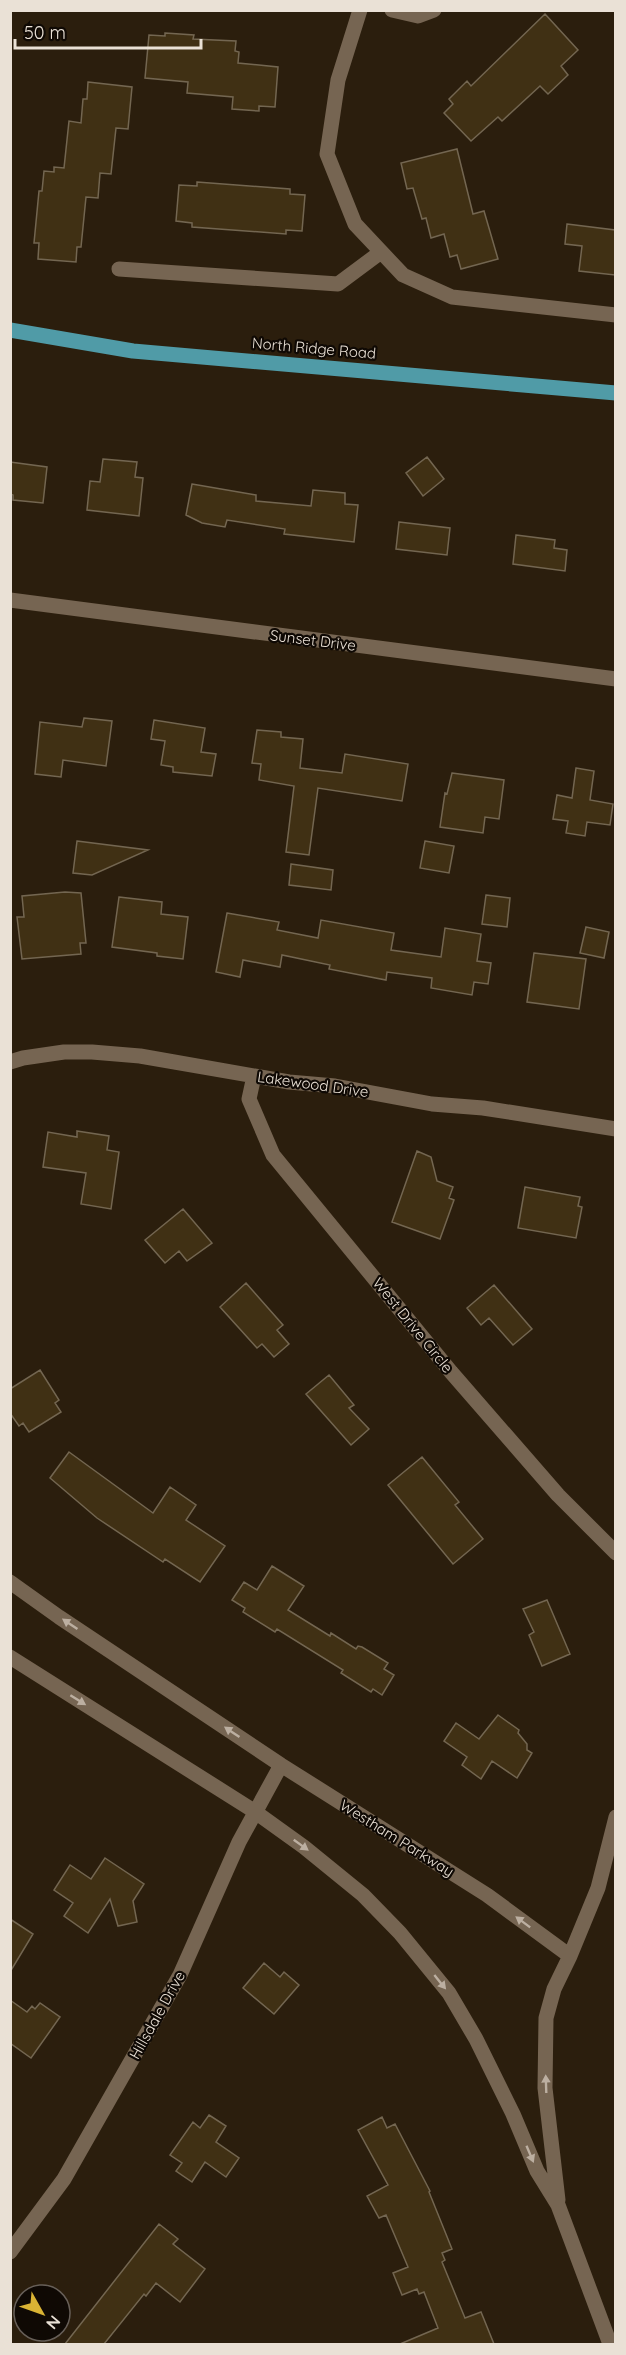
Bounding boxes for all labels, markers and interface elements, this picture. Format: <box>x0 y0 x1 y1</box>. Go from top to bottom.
scale bar <box>15 12 201 50</box>
text: 50 m <box>24 21 66 44</box>
street label: North Ridge Road <box>251 333 377 363</box>
street label: Sunset Drive <box>269 625 357 655</box>
street label: Lakewood Drive <box>256 1067 370 1101</box>
street label: West Drive Circle <box>369 1273 457 1377</box>
one-way arrow <box>62 1619 78 1630</box>
one-way arrow <box>69 1694 86 1705</box>
one-way arrow <box>225 1726 241 1738</box>
street label: Westham Parkway <box>336 1795 458 1881</box>
one-way arrow <box>294 1839 309 1851</box>
one-way arrow <box>515 1916 531 1928</box>
street label: Hillsdale Drive <box>125 1967 189 2063</box>
one-way arrow <box>433 1974 445 1989</box>
one-way arrow <box>541 2075 550 2094</box>
one-way arrow <box>525 2145 535 2163</box>
north arrow <box>12 2283 72 2343</box>
text: N <box>42 2312 65 2334</box>

